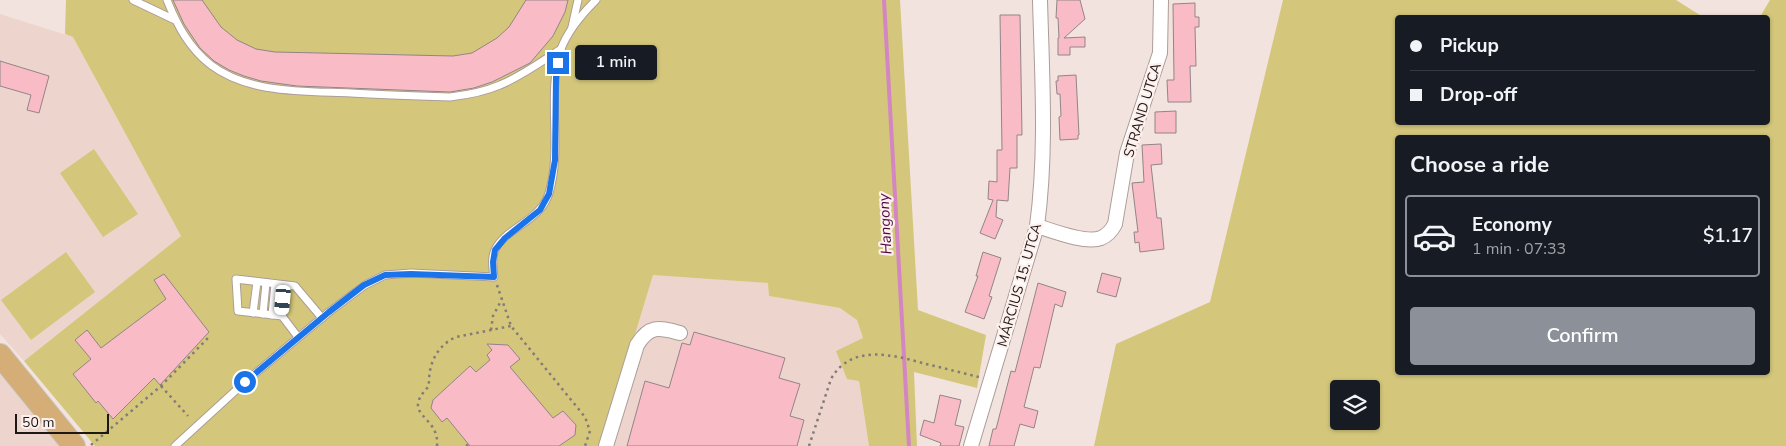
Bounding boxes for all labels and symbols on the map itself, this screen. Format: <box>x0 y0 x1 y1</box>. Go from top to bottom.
callout: 1 min <box>576 46 658 80</box>
route end <box>547 52 569 74</box>
street label: STRAND UTCA <box>1119 61 1166 160</box>
water label: Hangony <box>873 192 897 255</box>
street label: MÁRCIUS 15. UTCA <box>993 221 1046 349</box>
car <box>274 284 291 316</box>
route start <box>234 371 256 393</box>
scale bar <box>15 411 109 434</box>

